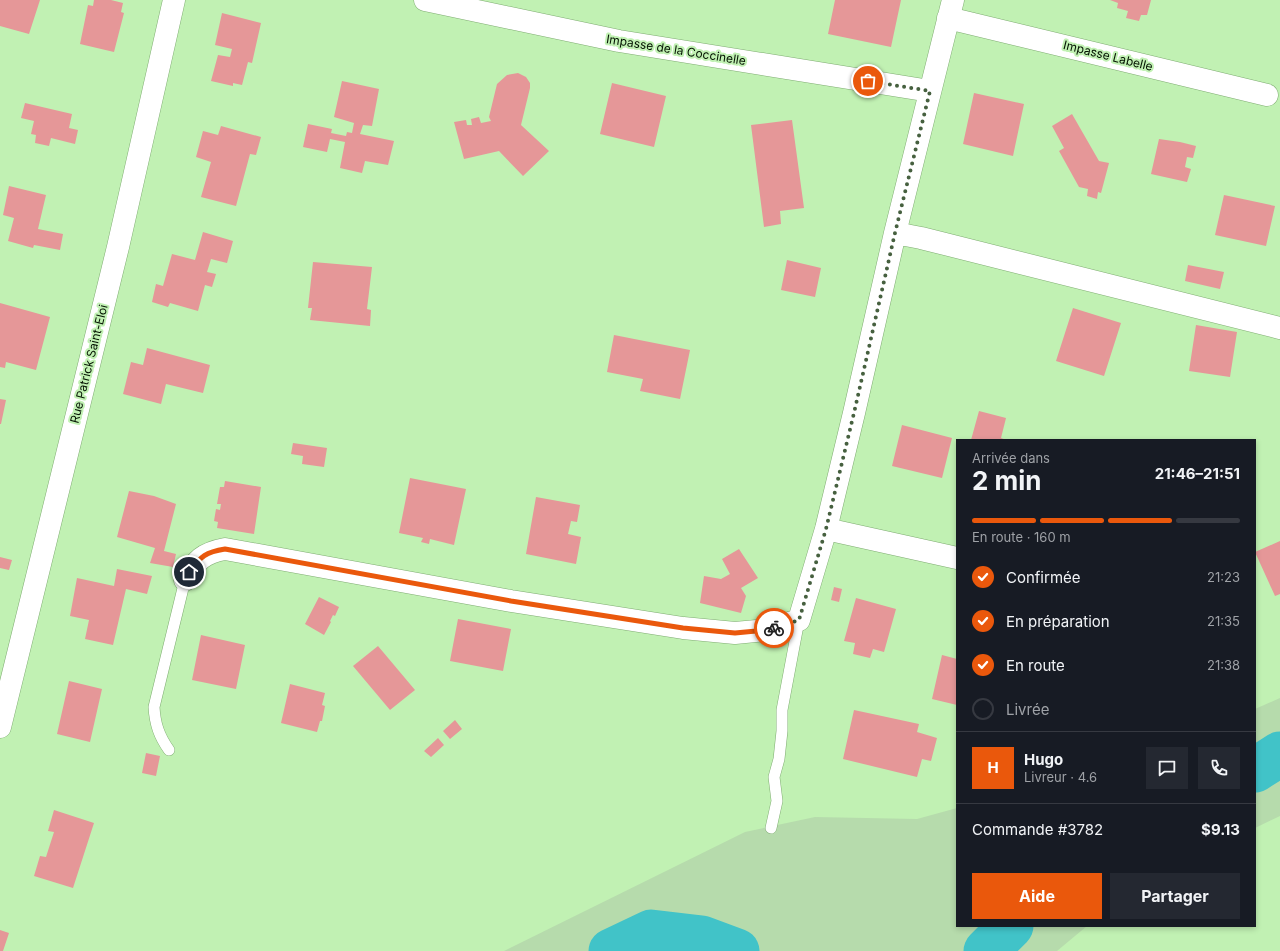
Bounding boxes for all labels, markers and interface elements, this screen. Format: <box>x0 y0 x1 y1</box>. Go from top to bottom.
street label: Impasse de la Coccinelle <box>605 31 747 68</box>
street label: Impasse Labelle <box>1062 37 1154 74</box>
pin <box>851 64 885 98</box>
icon: bag <box>857 70 879 92</box>
street label: Rue Patrick Saint-Eloi <box>67 303 111 425</box>
text: Arrivée dans <box>972 450 1050 466</box>
text: 21:46–21:51 <box>1155 464 1240 483</box>
text: 2 min <box>972 465 1042 496</box>
text: En route · 160 m <box>972 529 1071 545</box>
pin <box>172 555 206 589</box>
icon: home <box>178 561 200 583</box>
icon: check <box>972 566 994 588</box>
text: Confirmée <box>1006 568 1081 587</box>
text: 21:23 <box>1207 569 1240 585</box>
courier <box>754 608 794 648</box>
icon: check <box>972 610 994 632</box>
text: En préparation <box>1006 612 1110 631</box>
text: 21:35 <box>1207 613 1240 629</box>
icon: bike <box>763 617 785 639</box>
icon: check <box>972 654 994 676</box>
text: En route <box>1006 656 1065 675</box>
text: 21:38 <box>1207 657 1240 673</box>
text: Livrée <box>1006 700 1049 719</box>
button: chat <box>1146 747 1188 789</box>
button: phone <box>1198 747 1240 789</box>
text: Hugo <box>1024 750 1063 769</box>
text: H <box>987 758 999 777</box>
text: Livreur · 4.6 <box>1024 769 1097 785</box>
text: Commande #3782 <box>972 820 1103 839</box>
text: $9.13 <box>1201 820 1240 839</box>
button: Aide <box>972 873 1102 919</box>
button: Partager <box>1110 873 1240 919</box>

